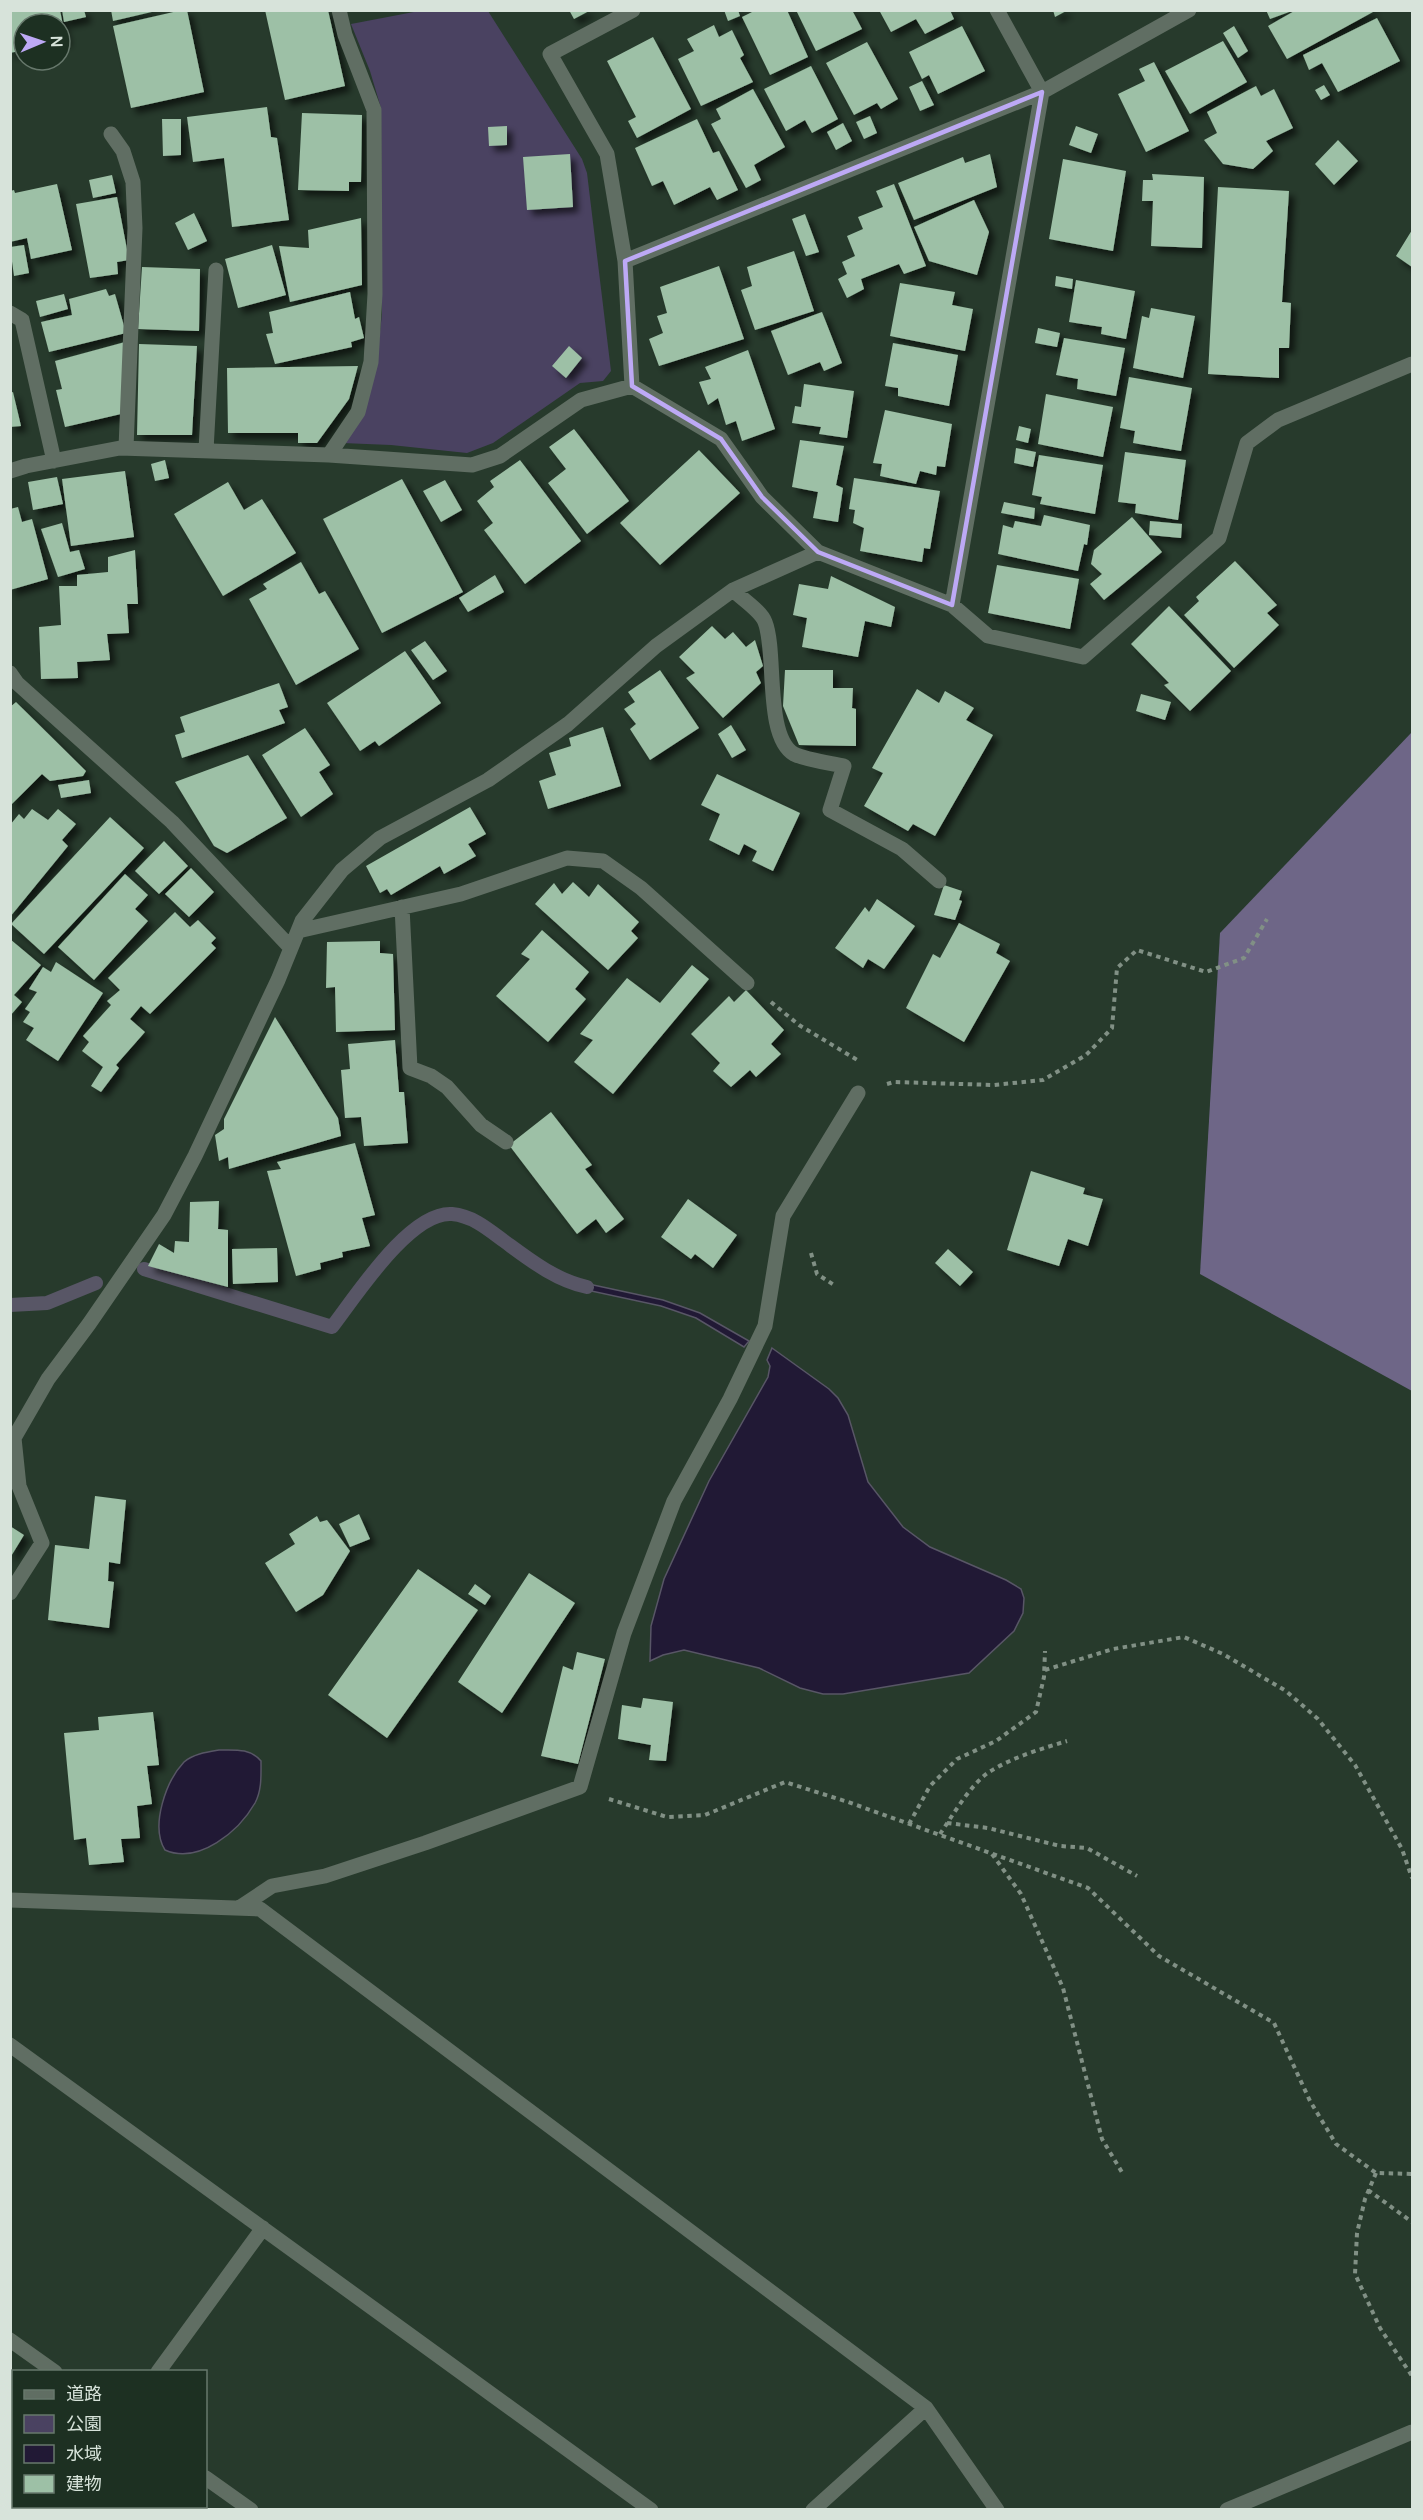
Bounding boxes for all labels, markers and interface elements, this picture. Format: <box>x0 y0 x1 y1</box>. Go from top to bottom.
north arrow <box>12 12 72 72</box>
text: N <box>46 35 68 48</box>
legend <box>12 2370 207 2508</box>
text: 道路 <box>66 2381 102 2405</box>
text: 公園 <box>66 2411 102 2435</box>
text: 水域 <box>66 2441 102 2465</box>
text: 建物 <box>66 2471 102 2495</box>

